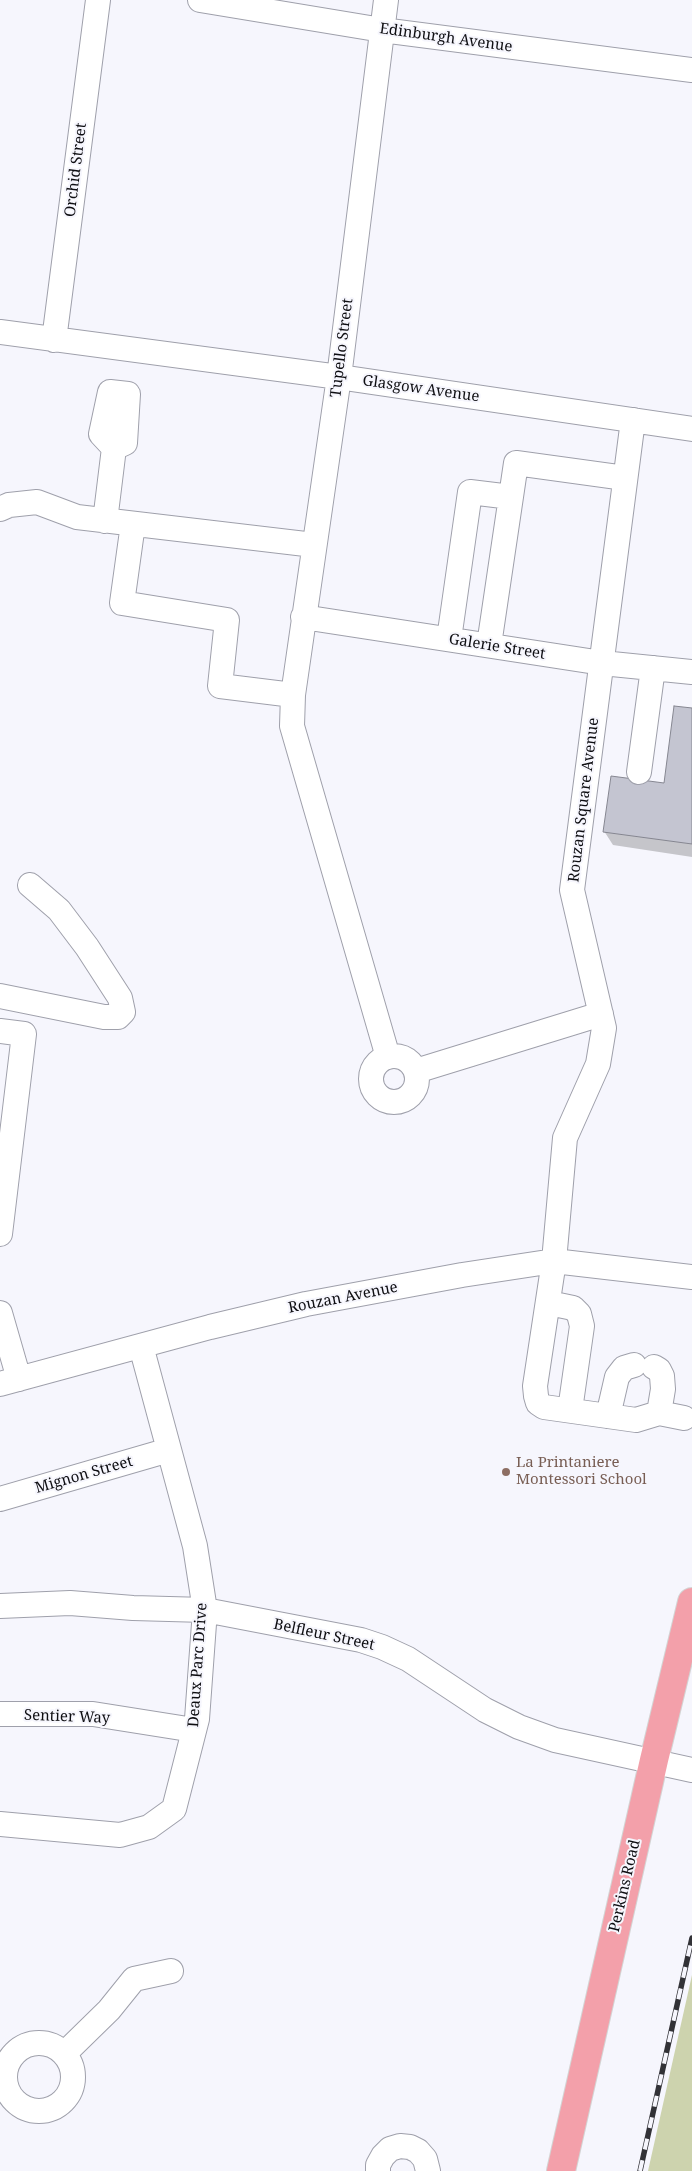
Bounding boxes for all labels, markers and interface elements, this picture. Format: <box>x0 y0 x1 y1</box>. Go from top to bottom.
street label: Edinburgh Avenue <box>378 20 514 56</box>
street label: Orchid Street <box>61 122 91 218</box>
street label: Tupello Street <box>327 297 357 399</box>
street label: Glasgow Avenue <box>361 372 481 406</box>
street label: Galerie Street <box>447 630 547 664</box>
street label: Rouzan Square Avenue <box>565 717 603 883</box>
street label: Rouzan Avenue <box>287 1279 399 1317</box>
street label: Mignon Street <box>33 1452 135 1498</box>
place label: La Printaniere Montessori School <box>516 1454 647 1489</box>
marker: La Printaniere Montessori School <box>500 1466 512 1478</box>
street label: Deaux Parc Drive <box>185 1602 211 1728</box>
street label: Belfleur Street <box>272 1616 376 1654</box>
street label: Sentier Way <box>24 1707 110 1727</box>
street label: Perkins Road <box>606 1838 644 1934</box>

